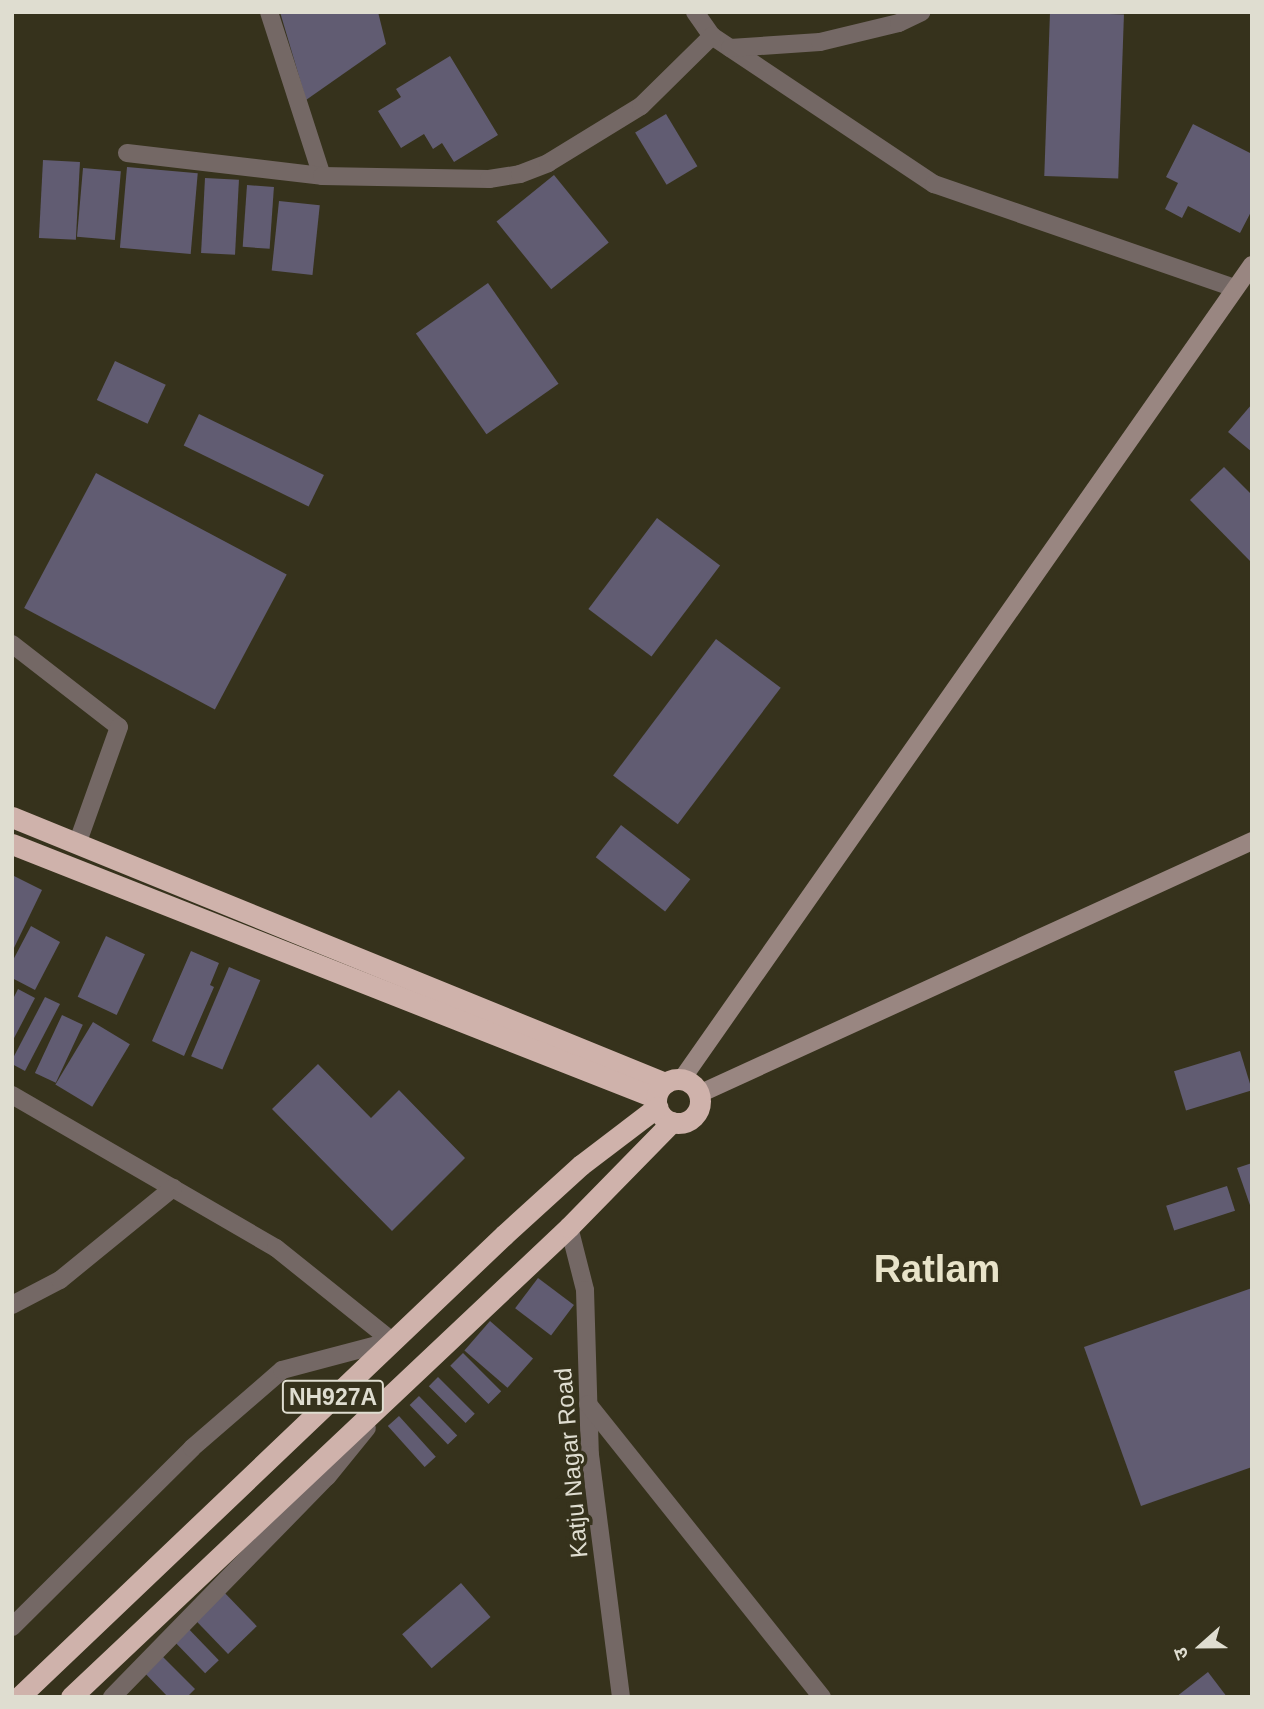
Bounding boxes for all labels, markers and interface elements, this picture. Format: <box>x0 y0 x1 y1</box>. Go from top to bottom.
district label: Ratlam <box>874 1247 1000 1293</box>
street label: Katju Nagar Road <box>548 1367 594 1559</box>
road number: NH927A <box>280 1378 386 1416</box>
north arrow <box>1166 1611 1236 1681</box>
text: उ <box>1169 1645 1193 1663</box>

